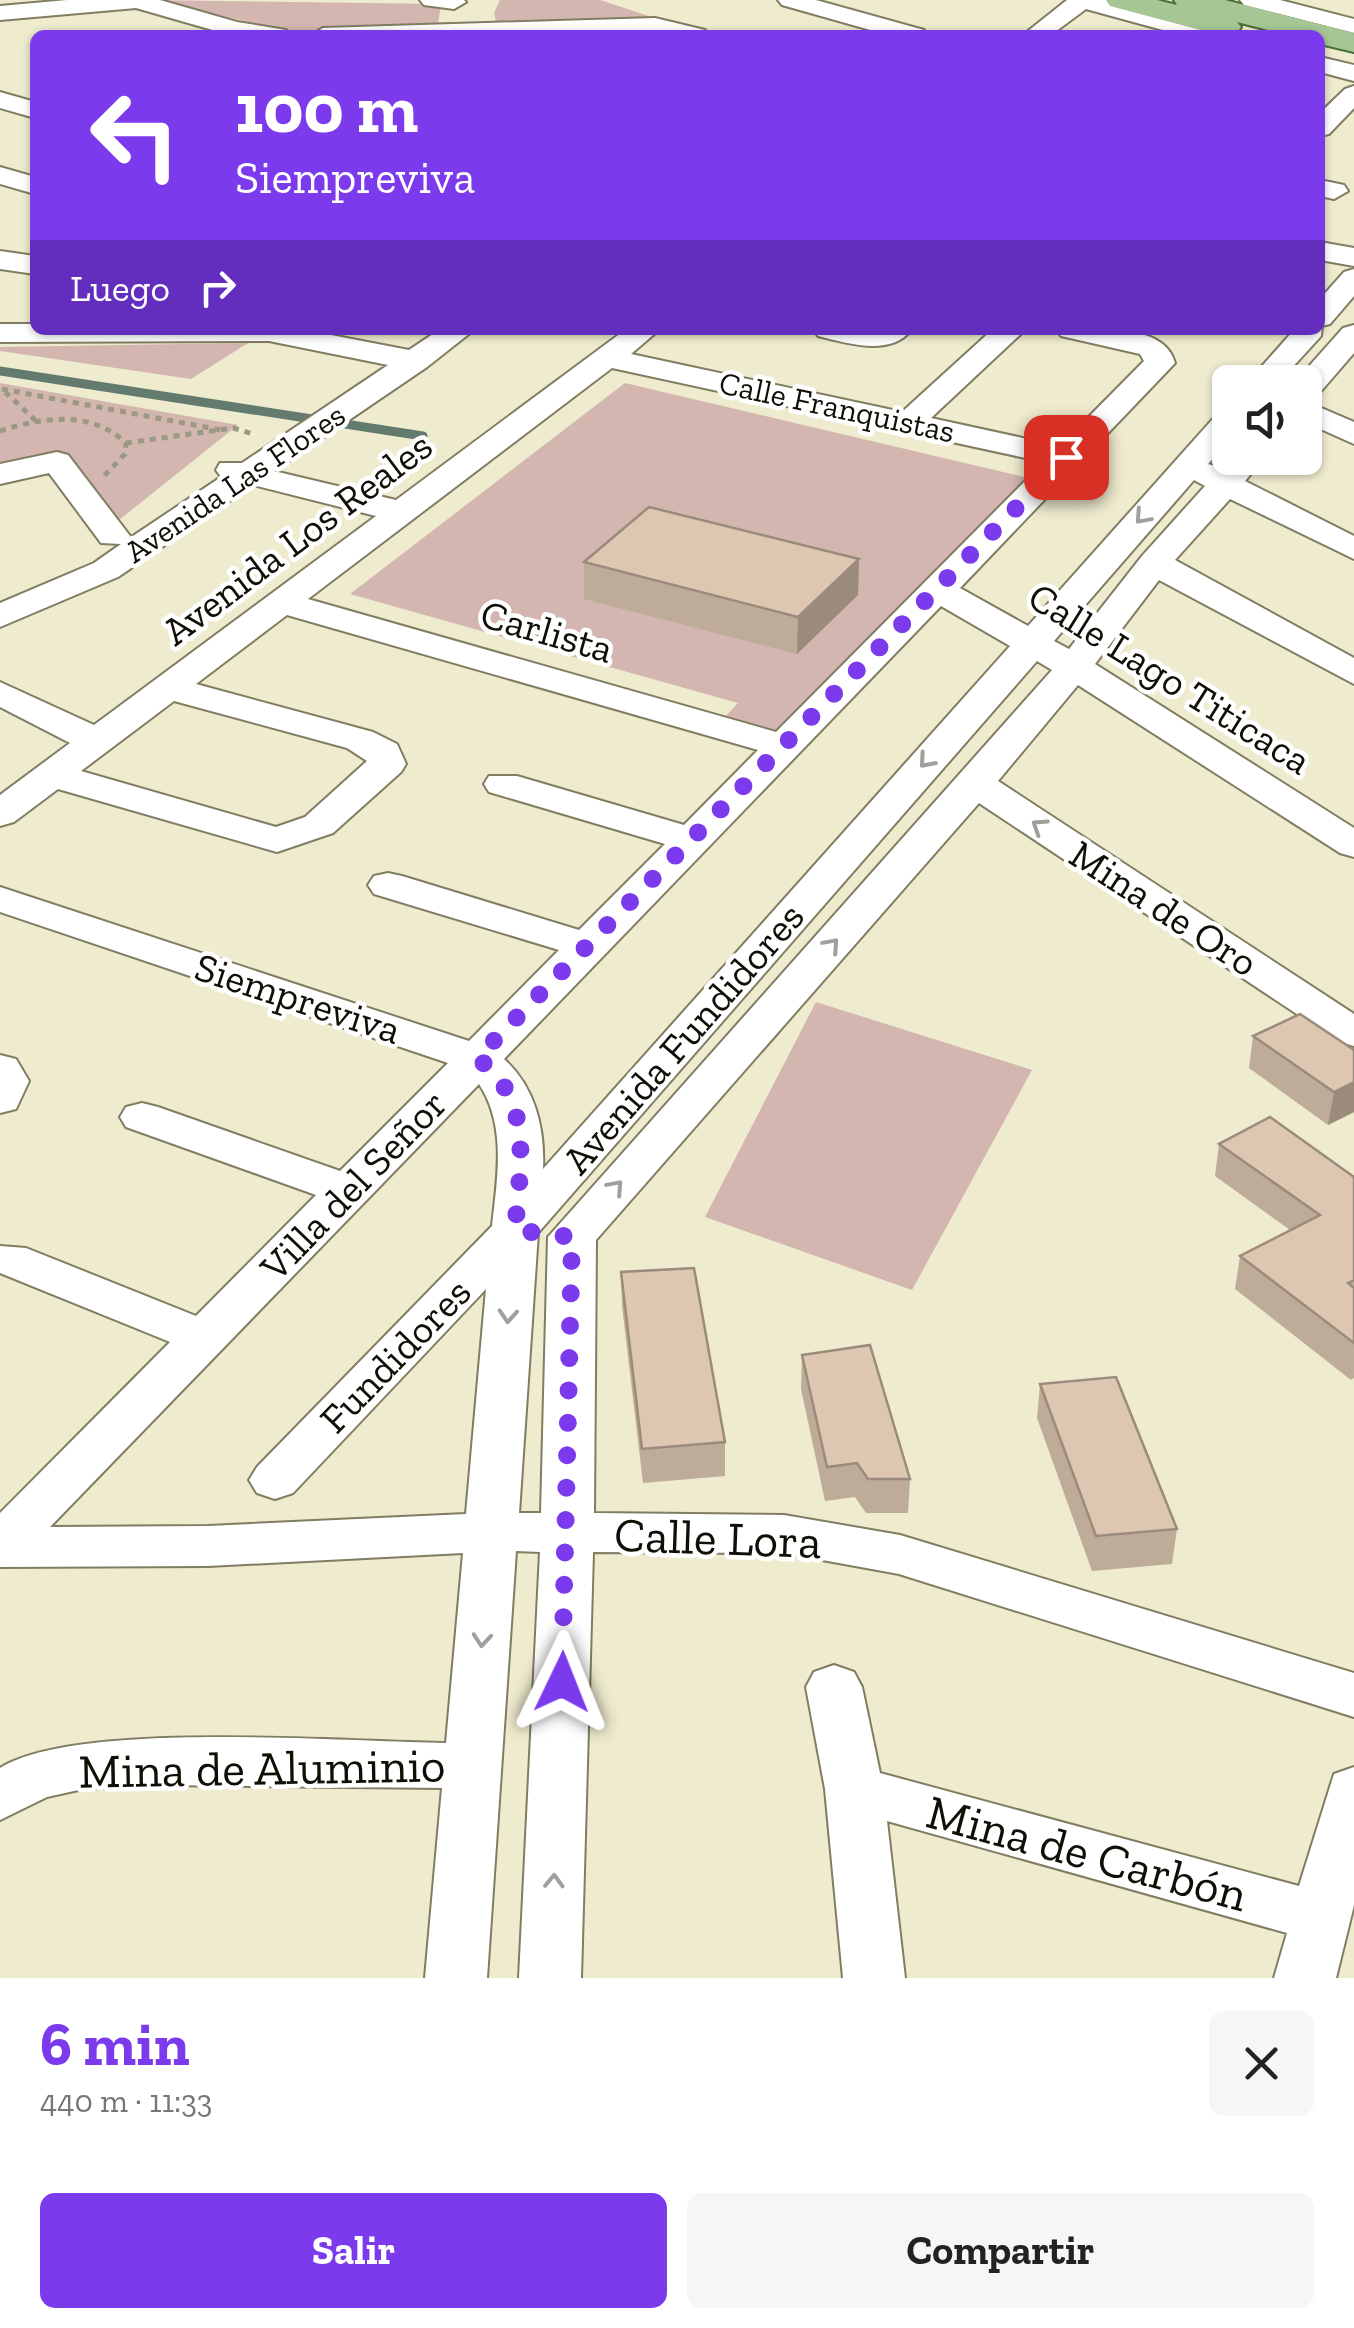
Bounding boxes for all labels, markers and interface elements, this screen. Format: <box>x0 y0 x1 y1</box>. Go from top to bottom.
text: 100 m <box>235 66 418 150</box>
icon: left <box>70 70 200 200</box>
text: Siempreviva <box>235 151 475 205</box>
icon: right <box>190 260 245 315</box>
text: Luego <box>70 265 170 311</box>
street label: Calle Franquistas <box>716 363 958 451</box>
map controls <box>1212 365 1322 475</box>
button: sound <box>1212 365 1322 475</box>
street label: Avenida Las Flores <box>118 395 352 571</box>
pin <box>1024 415 1109 500</box>
street label: Avenida Los Reales <box>153 421 441 655</box>
icon: arrive <box>1039 430 1094 485</box>
one-way arrow <box>1135 505 1153 524</box>
street label: Calle Lago Titicaca <box>1020 572 1320 784</box>
street label: Carlista <box>475 589 619 673</box>
one-way arrow <box>920 749 938 768</box>
one-way arrow <box>1031 819 1049 838</box>
street label: Mina de Oro <box>1061 830 1267 986</box>
street label: Avenida Fundidores <box>552 893 814 1183</box>
one-way arrow <box>820 938 838 956</box>
street label: Siempreviva <box>189 942 407 1054</box>
street label: Villa del Señor <box>249 1080 456 1291</box>
one-way arrow <box>604 1181 622 1199</box>
street label: Fundidores <box>310 1268 480 1442</box>
one-way arrow <box>498 1308 520 1324</box>
street label: Calle Lora <box>613 1506 823 1570</box>
position arrow <box>510 1630 614 1734</box>
one-way arrow <box>472 1632 493 1648</box>
street label: Mina de Aluminio <box>78 1736 446 1800</box>
street label: Mina de Carbón <box>921 1783 1254 1923</box>
one-way arrow <box>543 1872 564 1888</box>
text: 6 min <box>40 2008 189 2080</box>
button: close <box>1209 2011 1314 2116</box>
text: 440 m · 11:33 <box>40 2082 212 2120</box>
button: Salir <box>40 2193 667 2308</box>
button: Compartir <box>687 2193 1314 2308</box>

